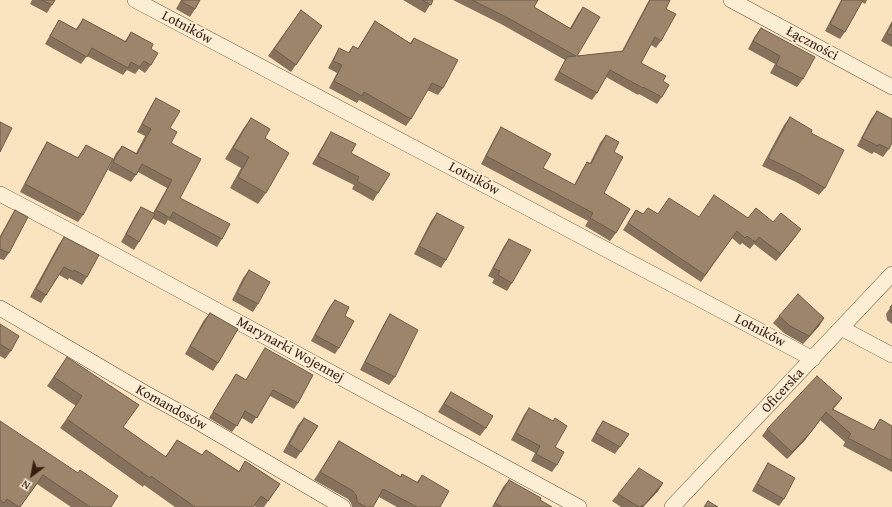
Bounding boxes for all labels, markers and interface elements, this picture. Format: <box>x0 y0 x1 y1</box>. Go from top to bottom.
street label: Lotników <box>159 8 215 48</box>
street label: Łączności <box>783 23 841 65</box>
street label: Lotników <box>446 159 502 199</box>
street label: Lotników <box>732 311 788 351</box>
street label: Marynarki Wojennej <box>233 314 347 386</box>
street label: Oficerska <box>758 365 808 417</box>
street label: Komandosów <box>133 382 209 434</box>
north arrow <box>12 455 52 495</box>
text: N <box>18 476 33 494</box>

